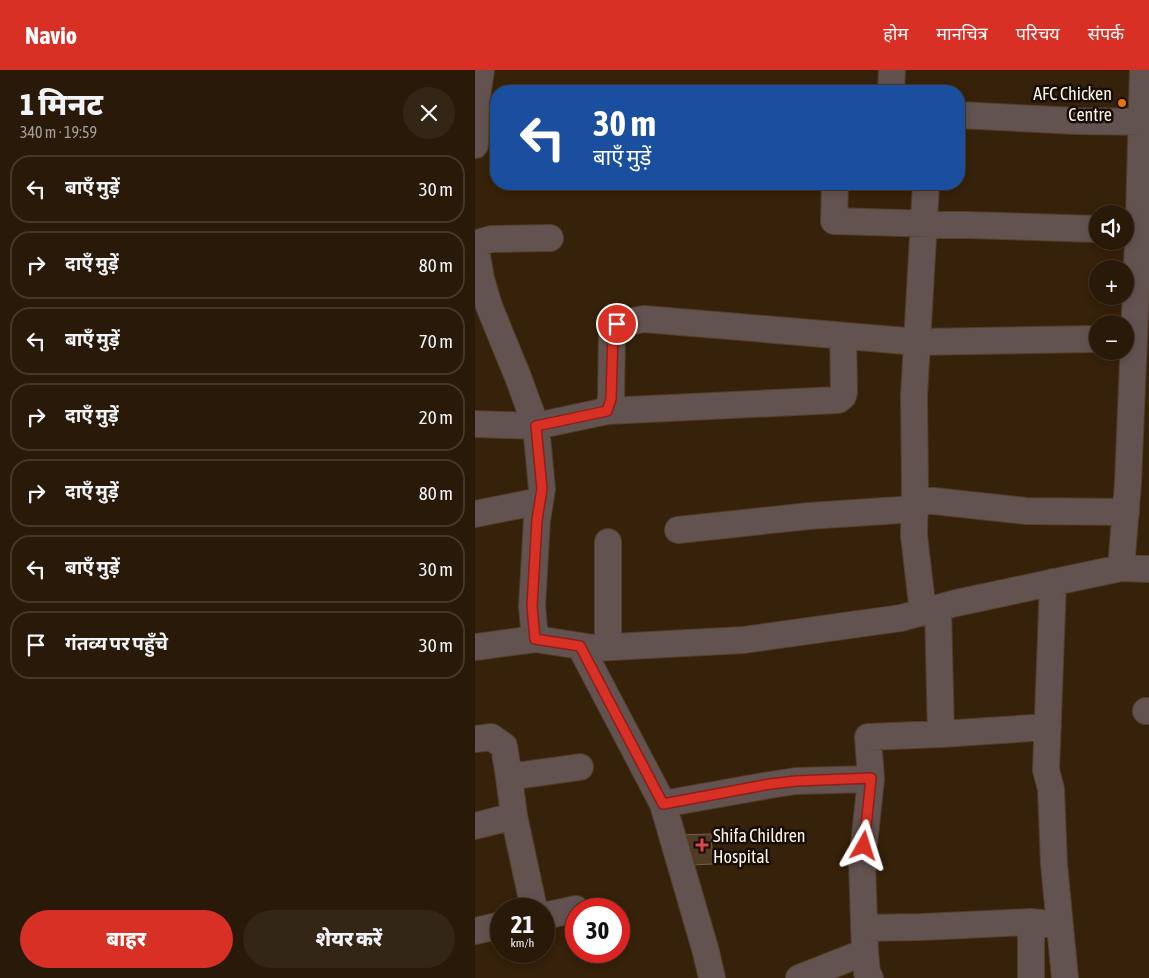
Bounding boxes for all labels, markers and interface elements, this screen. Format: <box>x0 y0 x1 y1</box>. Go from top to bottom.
text: Navio <box>25 22 77 49</box>
text: होम <box>883 23 908 44</box>
text: मानचित्र <box>936 23 988 44</box>
text: परिचय <box>1016 23 1060 44</box>
text: संपर्क <box>1088 23 1124 44</box>
place label: AFC Chicken Centre <box>1033 83 1112 125</box>
text: 1 मिनट <box>20 87 103 121</box>
button: close <box>403 87 455 139</box>
marker: AFC Chicken Centre <box>1116 97 1128 109</box>
text: 30 m <box>593 103 656 143</box>
icon: left <box>510 105 575 170</box>
text: 340 m · 19:59 <box>20 123 97 141</box>
text: बाएँ मुड़ें <box>593 144 651 170</box>
icon: left <box>22 175 50 203</box>
text: बाएँ मुड़ें <box>65 176 120 198</box>
text: 30 m <box>419 178 453 200</box>
map controls <box>1089 205 1134 360</box>
button: sound <box>1089 205 1134 250</box>
icon: right <box>22 251 50 279</box>
text: दाएँ मुड़ें <box>65 252 119 274</box>
text: 80 m <box>419 254 453 276</box>
button: + <box>1089 260 1134 305</box>
pin <box>596 303 638 345</box>
icon: arrive <box>603 310 631 338</box>
button: − <box>1089 315 1134 360</box>
icon: left <box>22 327 50 355</box>
text: बाएँ मुड़ें <box>65 328 120 350</box>
text: 70 m <box>419 330 453 352</box>
icon: right <box>22 403 50 431</box>
text: दाएँ मुड़ें <box>65 404 119 426</box>
text: 20 m <box>419 406 453 428</box>
icon: right <box>22 479 50 507</box>
text: दाएँ मुड़ें <box>65 480 119 502</box>
text: 80 m <box>419 482 453 504</box>
icon: left <box>22 555 50 583</box>
text: बाएँ मुड़ें <box>65 556 120 578</box>
text: 30 m <box>419 558 453 580</box>
icon: arrive <box>22 631 50 659</box>
text: गंतव्य पर पहुँचे <box>65 632 168 654</box>
text: 30 m <box>419 634 453 656</box>
position arrow <box>837 819 889 871</box>
place label: Shifa Children Hospital <box>713 825 806 867</box>
marker: Shifa Children Hospital <box>695 838 709 852</box>
speed limit sign: 30 <box>565 898 630 963</box>
button: बाहर <box>20 910 233 968</box>
button: शेयर करें <box>243 910 455 968</box>
text: 21 <box>511 910 534 938</box>
text: km/h <box>511 936 534 950</box>

